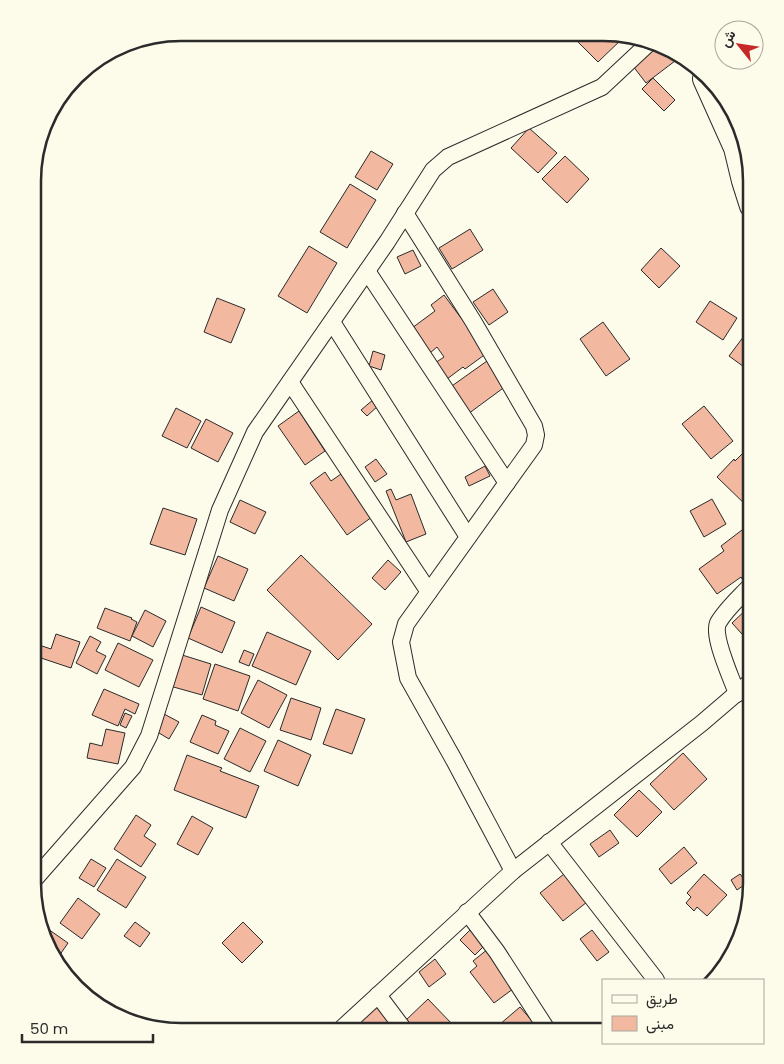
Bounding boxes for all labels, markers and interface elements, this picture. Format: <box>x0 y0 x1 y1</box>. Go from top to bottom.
north arrow <box>714 20 764 70</box>
text: ش <box>715 26 741 51</box>
legend <box>602 979 764 1044</box>
text: طريق <box>646 988 678 1009</box>
scale bar <box>22 1012 154 1044</box>
text: مبنى <box>646 1013 674 1034</box>
text: 50 m <box>30 1018 68 1039</box>

